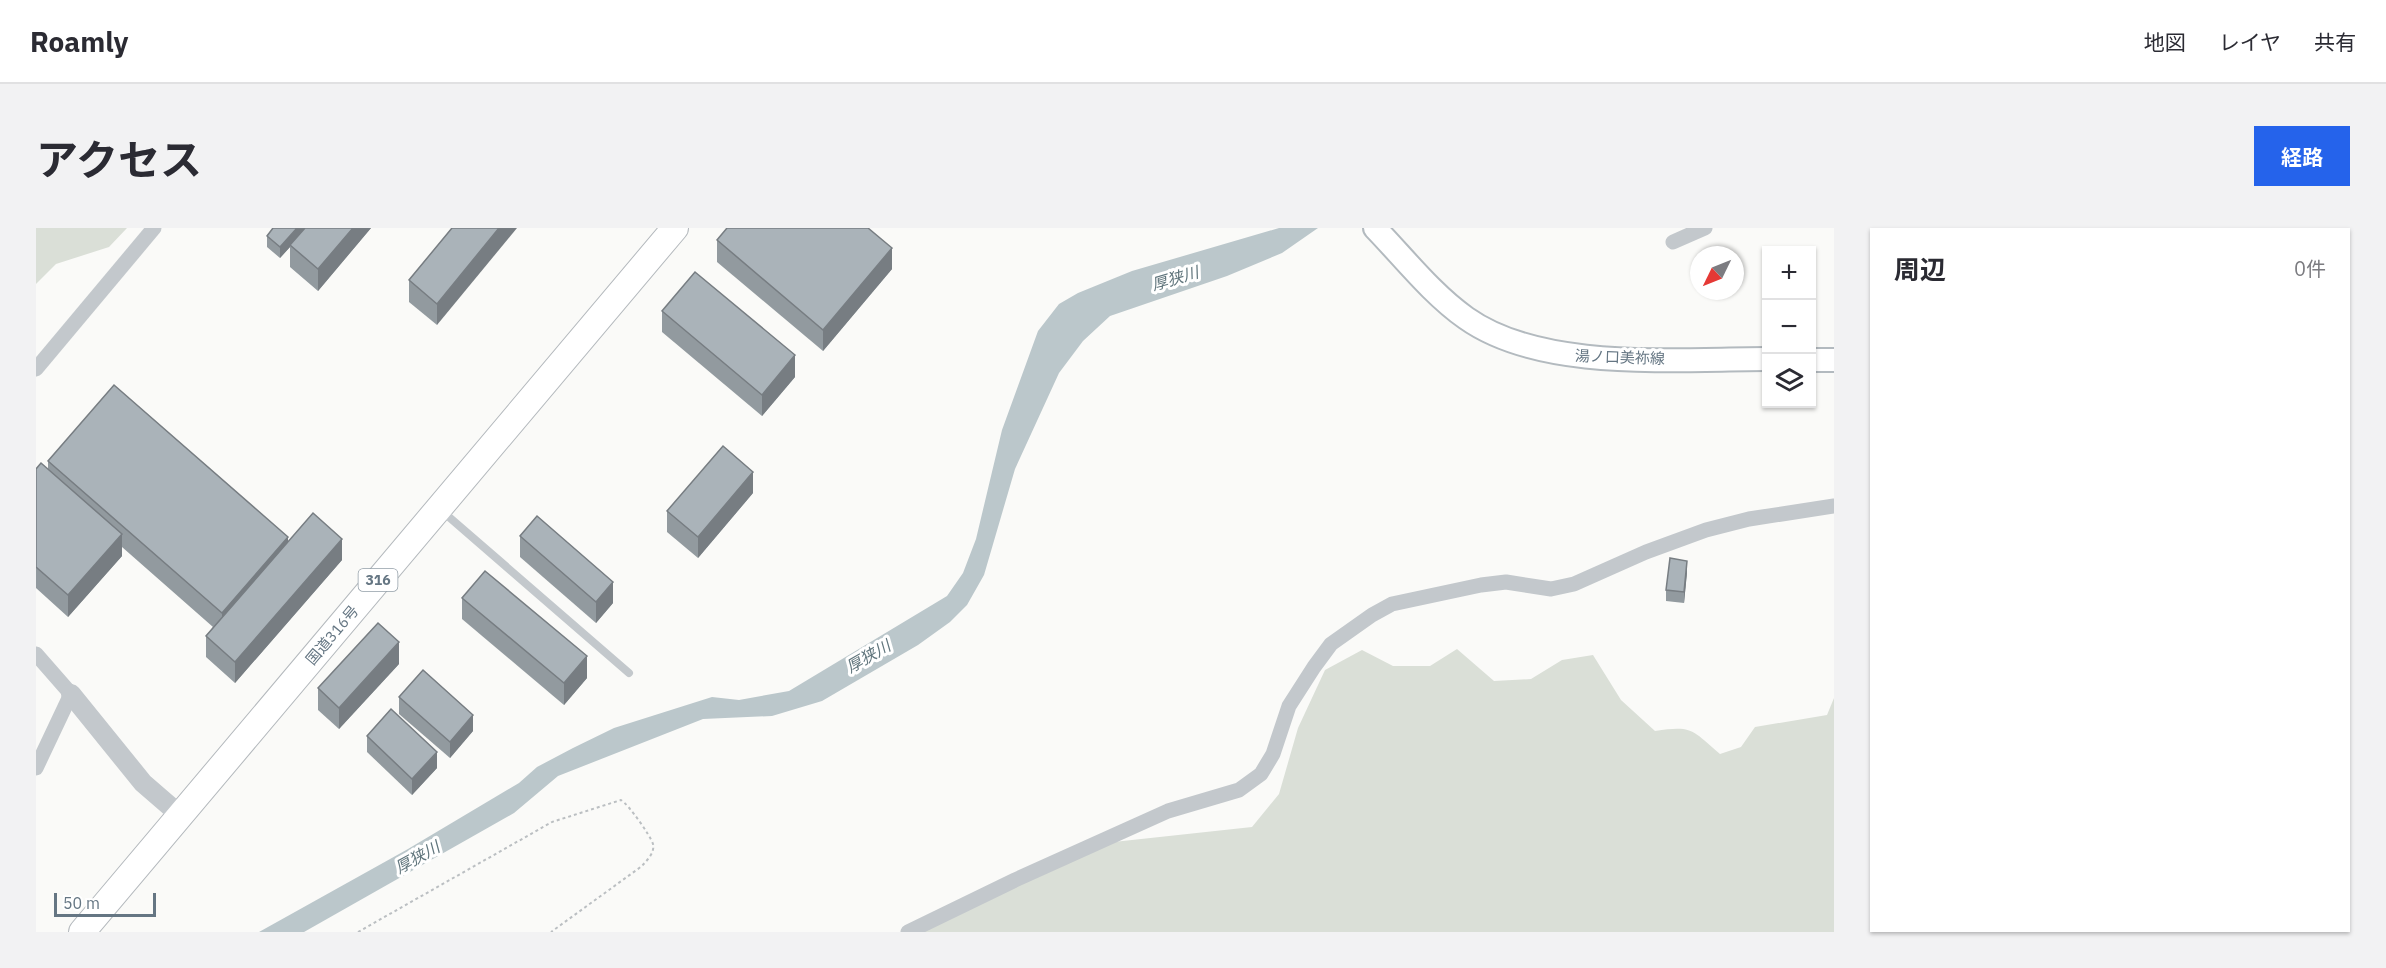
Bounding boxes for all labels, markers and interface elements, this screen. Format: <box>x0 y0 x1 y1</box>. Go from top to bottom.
text: Roamly <box>30 23 128 60</box>
text: 地図 <box>2144 28 2186 56</box>
text: レイヤ <box>2219 28 2281 56</box>
text: 共有 <box>2314 28 2356 56</box>
button: 経路 <box>2254 126 2350 186</box>
text: アクセス <box>36 132 202 187</box>
north arrow <box>1690 246 1744 300</box>
map controls <box>1762 246 1816 408</box>
button: + <box>1762 246 1816 300</box>
text: 周辺 <box>1894 252 1946 286</box>
text: 0件 <box>2294 255 2326 282</box>
water label: 厚狭川 <box>1149 261 1203 294</box>
button: − <box>1762 300 1816 354</box>
street label: 湯ノ口美祢線 <box>1575 346 1665 368</box>
button: layers <box>1762 354 1816 408</box>
road number: 316 <box>358 569 398 591</box>
street label: 国道316号 <box>302 601 362 669</box>
water label: 厚狭川 <box>842 634 896 677</box>
water label: 厚狭川 <box>391 836 445 877</box>
scale bar <box>54 890 156 918</box>
text: 50 m <box>63 893 100 913</box>

